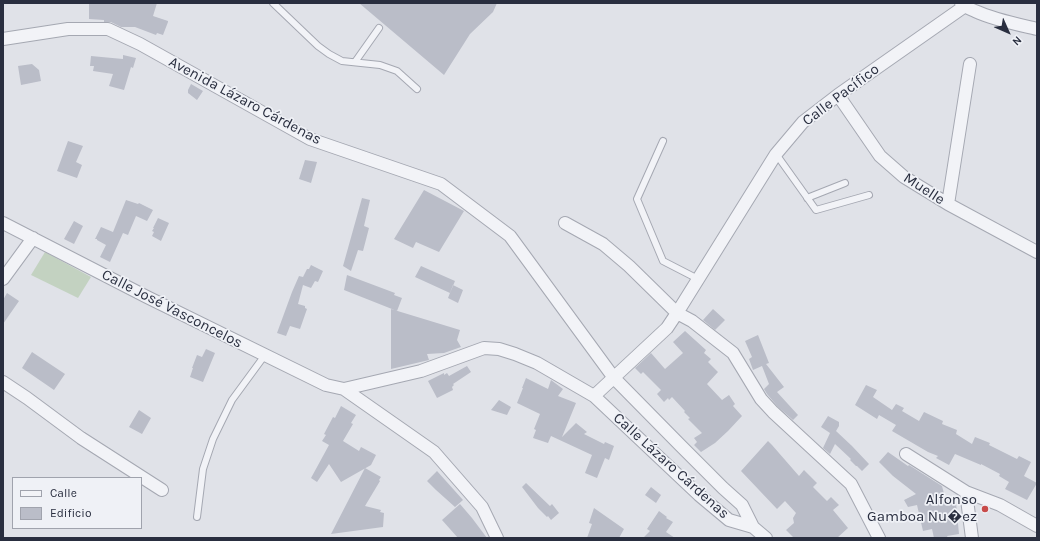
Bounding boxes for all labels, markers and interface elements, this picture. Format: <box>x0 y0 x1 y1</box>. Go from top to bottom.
north arrow <box>988 12 1028 52</box>
text: N <box>1009 33 1024 48</box>
street label: Avenida Lázaro Cárdenas <box>166 53 324 149</box>
street label: Calle Pacífico <box>799 60 883 130</box>
street label: Muelle <box>900 169 948 209</box>
street label: Calle José Vasconcelos <box>99 266 245 352</box>
street label: Calle Lázaro Cárdenas <box>609 409 733 523</box>
legend <box>12 477 142 529</box>
text: Calle <box>50 486 77 500</box>
place label: Alfonso Gamboa Nu�ez <box>867 491 977 526</box>
marker: Alfonso Gamboa Nu�ez <box>980 504 990 514</box>
text: Edificio <box>50 506 91 520</box>

